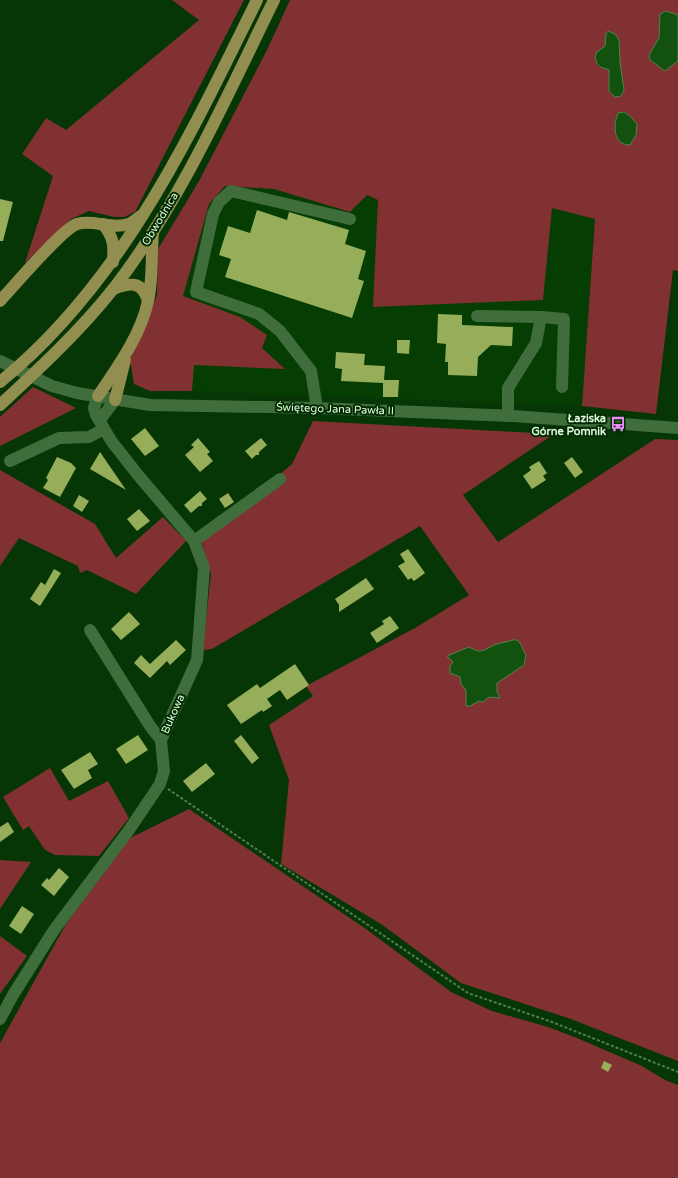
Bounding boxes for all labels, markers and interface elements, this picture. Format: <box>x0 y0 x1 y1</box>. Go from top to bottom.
street label: Obwodnica <box>139 190 181 248</box>
street label: Świętego Jana Pawła II <box>276 399 394 418</box>
place label: Łaziska Górne Pomnik <box>532 412 606 438</box>
bus stop icon: Łaziska Górne Pomnik <box>609 415 627 433</box>
street label: Bukowa <box>159 692 187 736</box>

